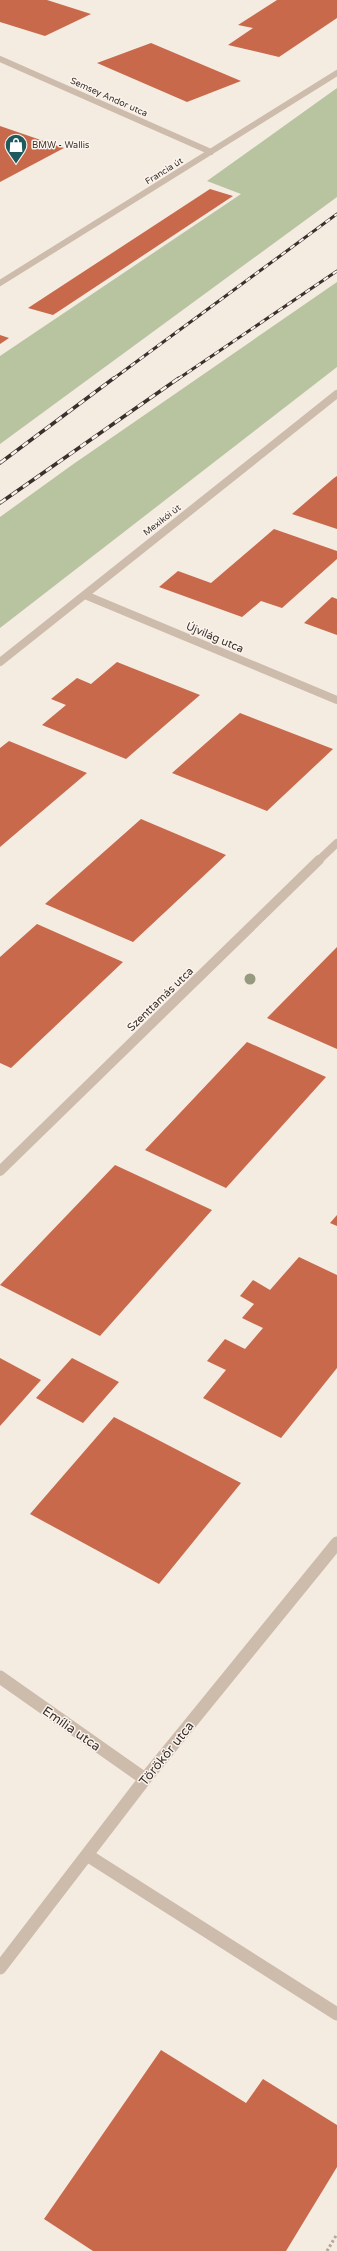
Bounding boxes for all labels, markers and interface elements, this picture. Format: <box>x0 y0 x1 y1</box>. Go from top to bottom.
street label: Semsey Andor utca <box>69 76 149 119</box>
shop icon: BMW - Wallis <box>3 132 29 165</box>
place label: BMW - Wallis <box>32 140 89 151</box>
street label: Francia út <box>143 155 186 187</box>
street label: Mexikói út <box>141 502 184 538</box>
street label: Újvilág utca <box>184 619 246 655</box>
street label: Szenttamás utca <box>125 964 196 1034</box>
street label: Emília utca <box>39 1703 104 1755</box>
street label: Törökőr utca <box>136 1718 198 1789</box>

